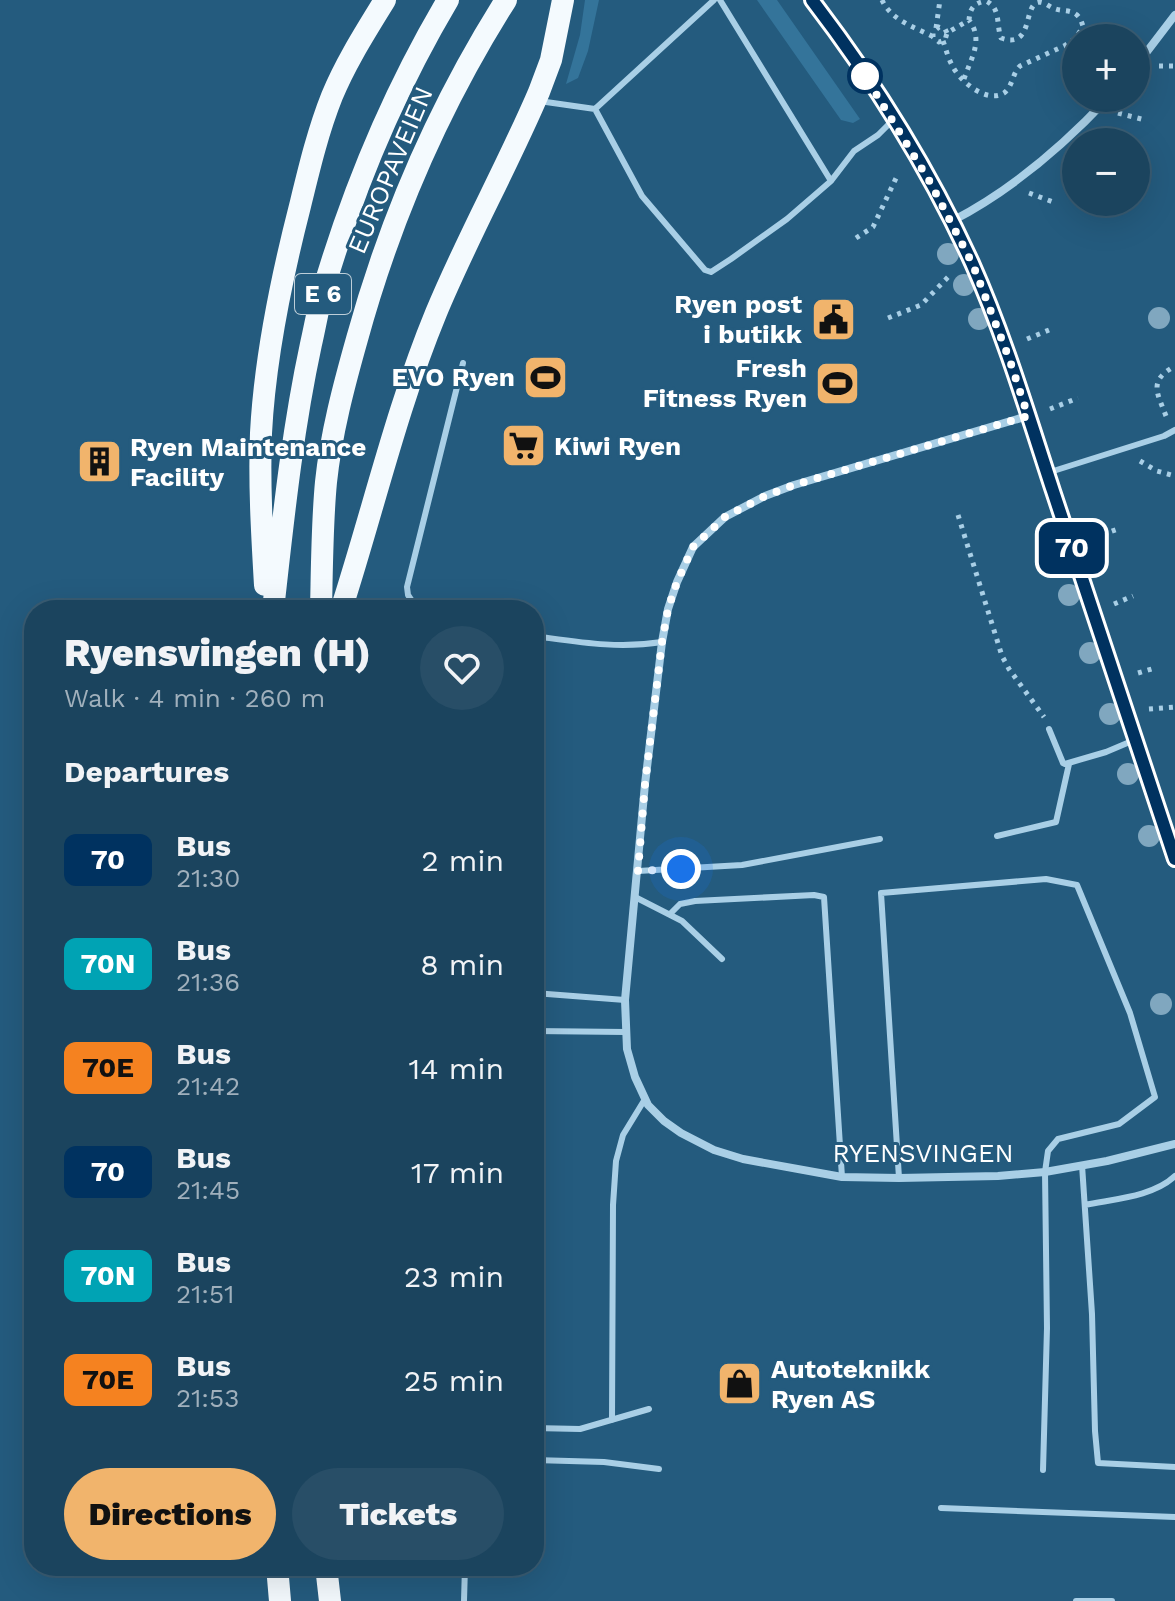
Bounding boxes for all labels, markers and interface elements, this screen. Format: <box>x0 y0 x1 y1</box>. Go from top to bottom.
map controls <box>1062 24 1150 216</box>
button: + <box>1062 24 1150 112</box>
unlabelled marker <box>848 59 882 93</box>
street label: EUROPAVEIEN <box>341 82 439 258</box>
button: − <box>1062 128 1150 216</box>
road number: E 6 <box>295 274 351 314</box>
place label: Ryen post i butikk <box>674 289 803 349</box>
public building icon: Ryen post i butikk <box>809 295 857 343</box>
sports icon: EVO Ryen <box>522 353 570 401</box>
place label: Fresh Fitness Ryen <box>643 353 807 413</box>
sports icon: Fresh Fitness Ryen <box>814 359 862 407</box>
place label: EVO Ryen <box>392 362 515 392</box>
supermarket icon: Kiwi Ryen <box>499 422 547 470</box>
place label: Kiwi Ryen <box>554 431 681 461</box>
place label: Ryen Maintenance Facility <box>130 432 366 492</box>
building icon: Ryen Maintenance Facility <box>75 438 123 486</box>
line badge: 70 <box>1036 522 1108 574</box>
text: 70 <box>1055 531 1089 564</box>
button: heart <box>420 626 504 710</box>
text: Ryensvingen (H) <box>64 631 371 675</box>
text: Walk · 4 min · 260 m <box>64 683 325 713</box>
text: Departures <box>64 754 229 789</box>
text: Bus <box>176 828 231 863</box>
text: 70 <box>91 843 125 876</box>
text: 2 min <box>421 843 504 878</box>
your location <box>661 849 701 889</box>
text: 21:30 <box>176 863 240 893</box>
text: Bus <box>176 932 231 967</box>
text: 70N <box>80 947 136 980</box>
text: 8 min <box>420 947 504 982</box>
text: 21:36 <box>176 967 240 997</box>
text: Bus <box>176 1036 231 1071</box>
text: 70E <box>82 1051 134 1084</box>
text: 14 min <box>409 1051 504 1086</box>
text: 21:42 <box>176 1071 240 1101</box>
street label: RYENSVINGEN <box>832 1138 1014 1168</box>
text: Bus <box>176 1140 231 1175</box>
text: 70 <box>91 1155 125 1188</box>
text: 17 min <box>411 1155 504 1190</box>
text: 21:45 <box>176 1175 240 1205</box>
text: Bus <box>176 1244 231 1279</box>
text: 70N <box>80 1259 136 1292</box>
text: 23 min <box>404 1259 504 1294</box>
text: 21:51 <box>176 1279 234 1309</box>
text: Bus <box>176 1348 231 1383</box>
place label: Autoteknikk Ryen AS <box>771 1354 931 1414</box>
shop icon: Autoteknikk Ryen AS <box>716 1360 764 1408</box>
text: 70E <box>82 1363 134 1396</box>
text: 25 min <box>404 1363 504 1398</box>
text: 21:53 <box>176 1383 239 1413</box>
button: Directions <box>64 1468 276 1560</box>
button: Tickets <box>292 1468 504 1560</box>

